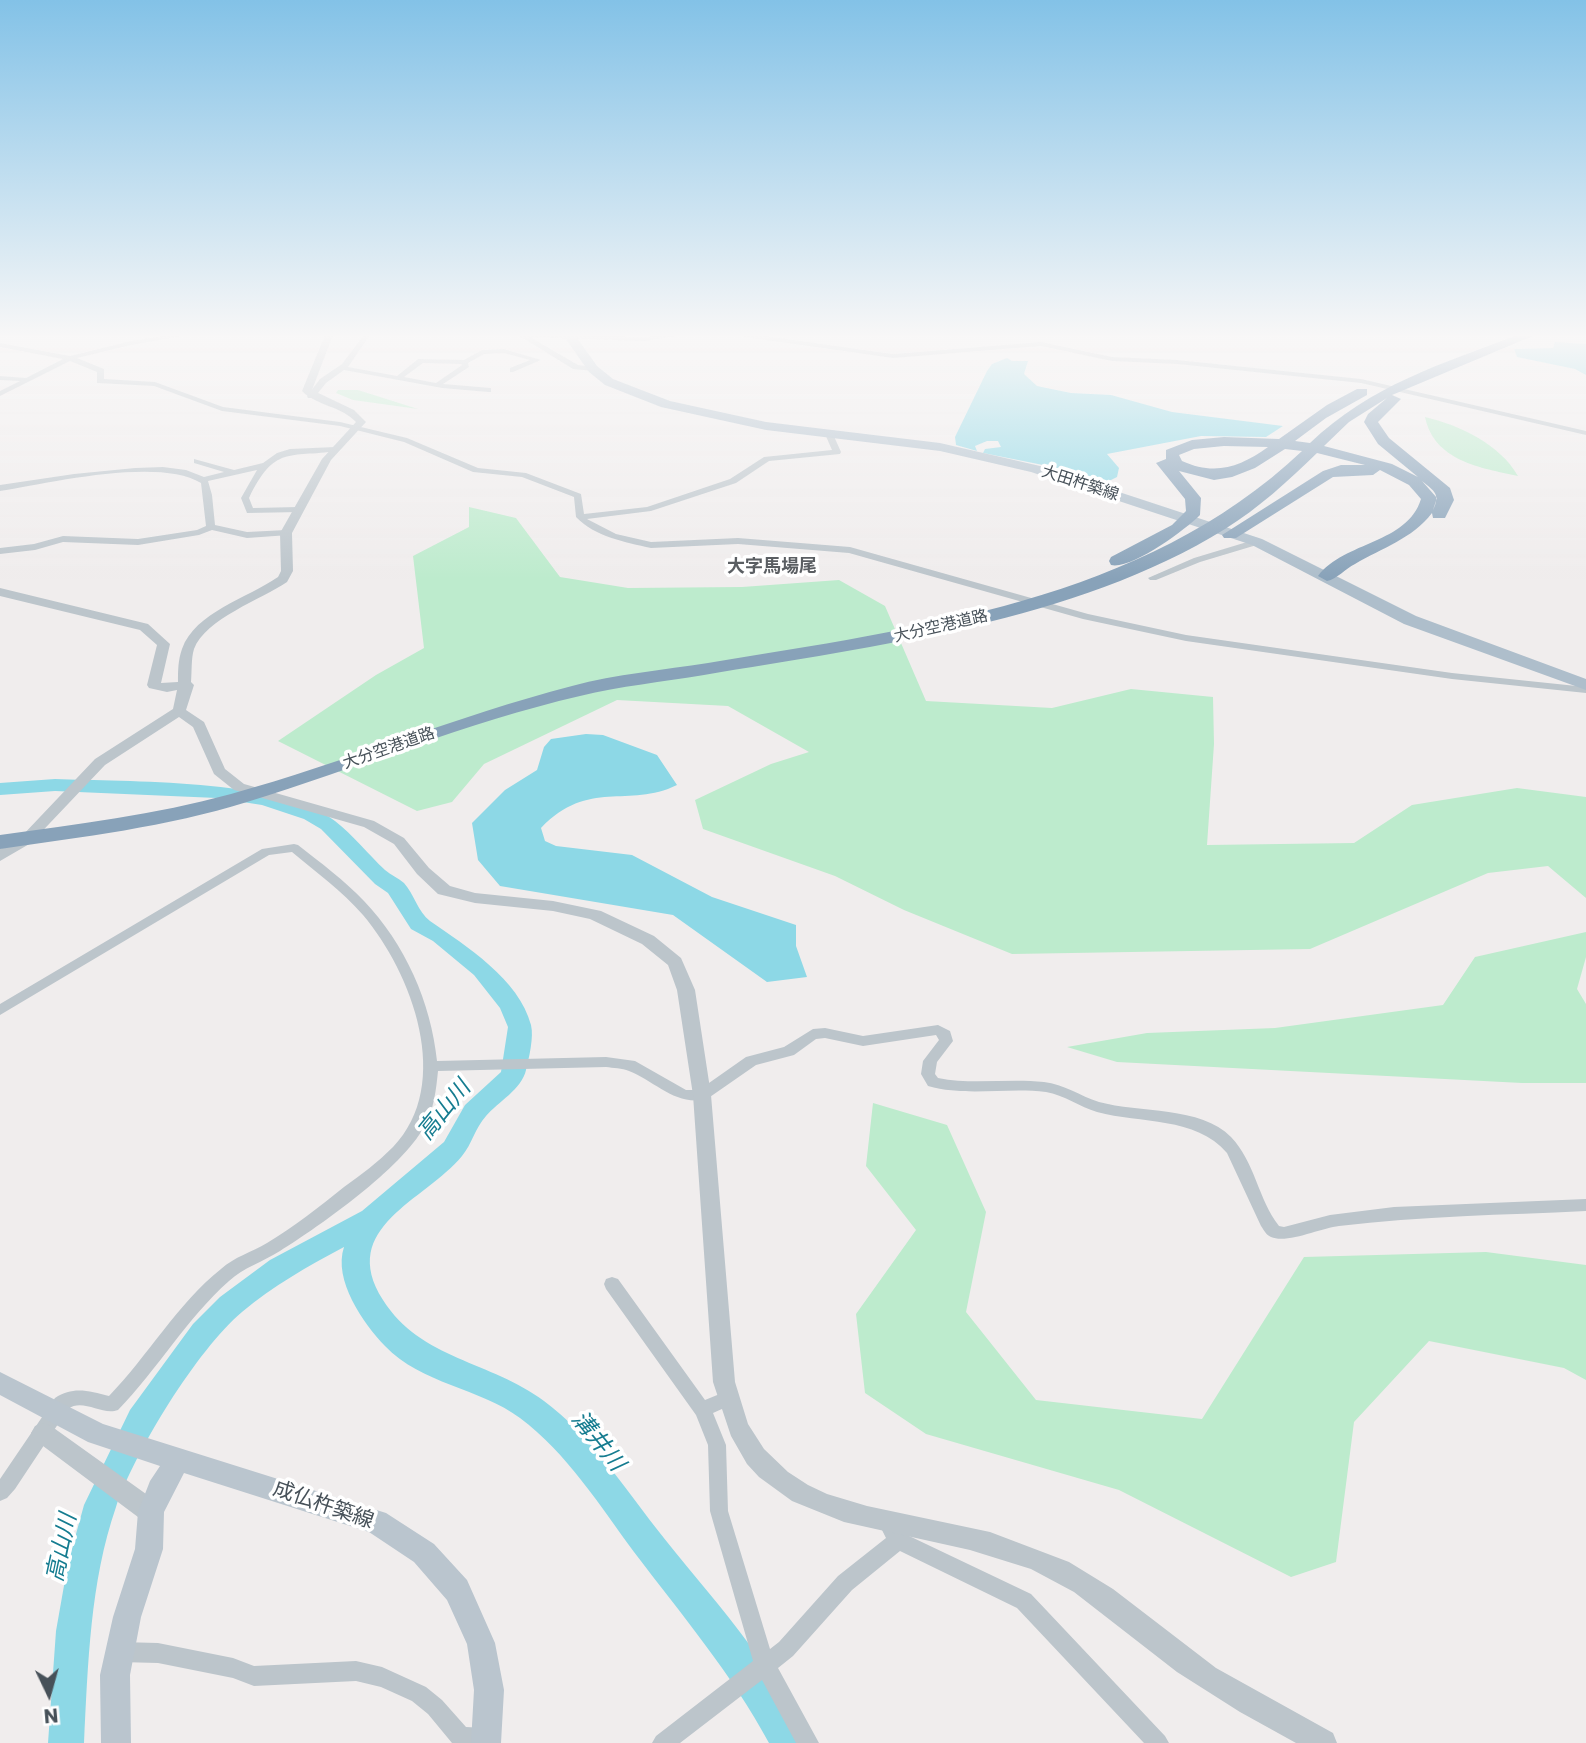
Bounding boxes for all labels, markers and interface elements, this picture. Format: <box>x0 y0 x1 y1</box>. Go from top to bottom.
street label: 大田杵築線 <box>1039 463 1121 505</box>
district label: 大字馬場尾 <box>727 556 817 578</box>
street label: 大分空港道路 <box>892 607 990 647</box>
street label: 大分空港道路 <box>340 724 438 774</box>
water label: 高山川 <box>413 1076 477 1146</box>
water label: 溝井川 <box>565 1407 629 1477</box>
street label: 成仏杵築線 <box>269 1477 377 1535</box>
water label: 高山川 <box>42 1511 84 1585</box>
north arrow <box>14 1659 84 1729</box>
text: N <box>43 1701 59 1729</box>

